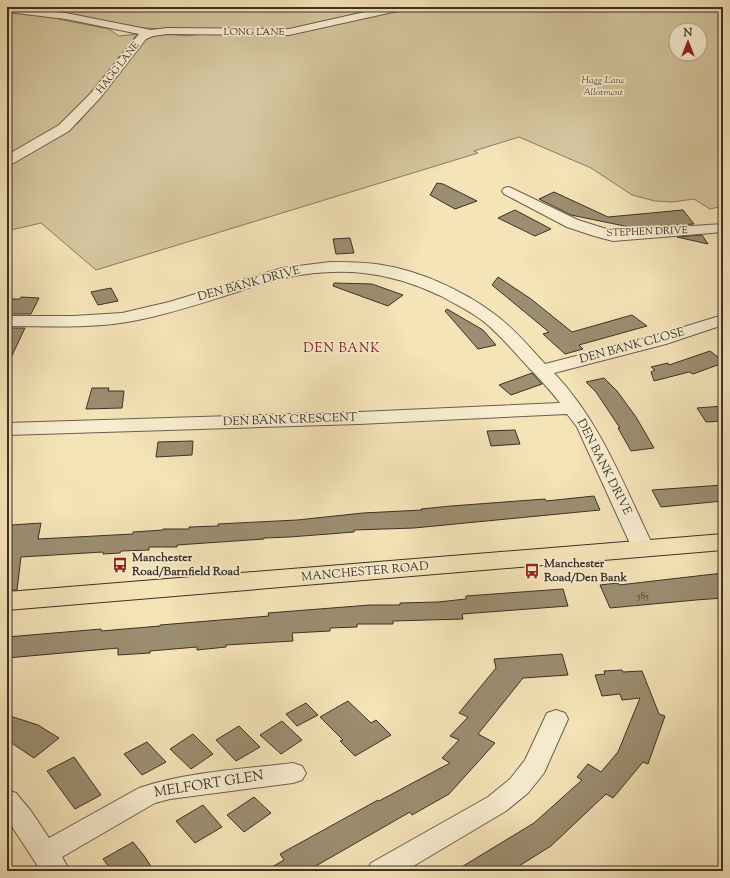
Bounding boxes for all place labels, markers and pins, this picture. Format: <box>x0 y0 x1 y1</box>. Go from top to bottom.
place label: Manchester Road/Barnfield Road <box>131 549 240 581</box>
place label: Manchester Road/Den Bank <box>543 555 628 587</box>
bus stop icon: Manchester Road/Barnfield Road <box>111 556 129 574</box>
bus stop icon: Manchester Road/Den Bank <box>523 562 541 580</box>

